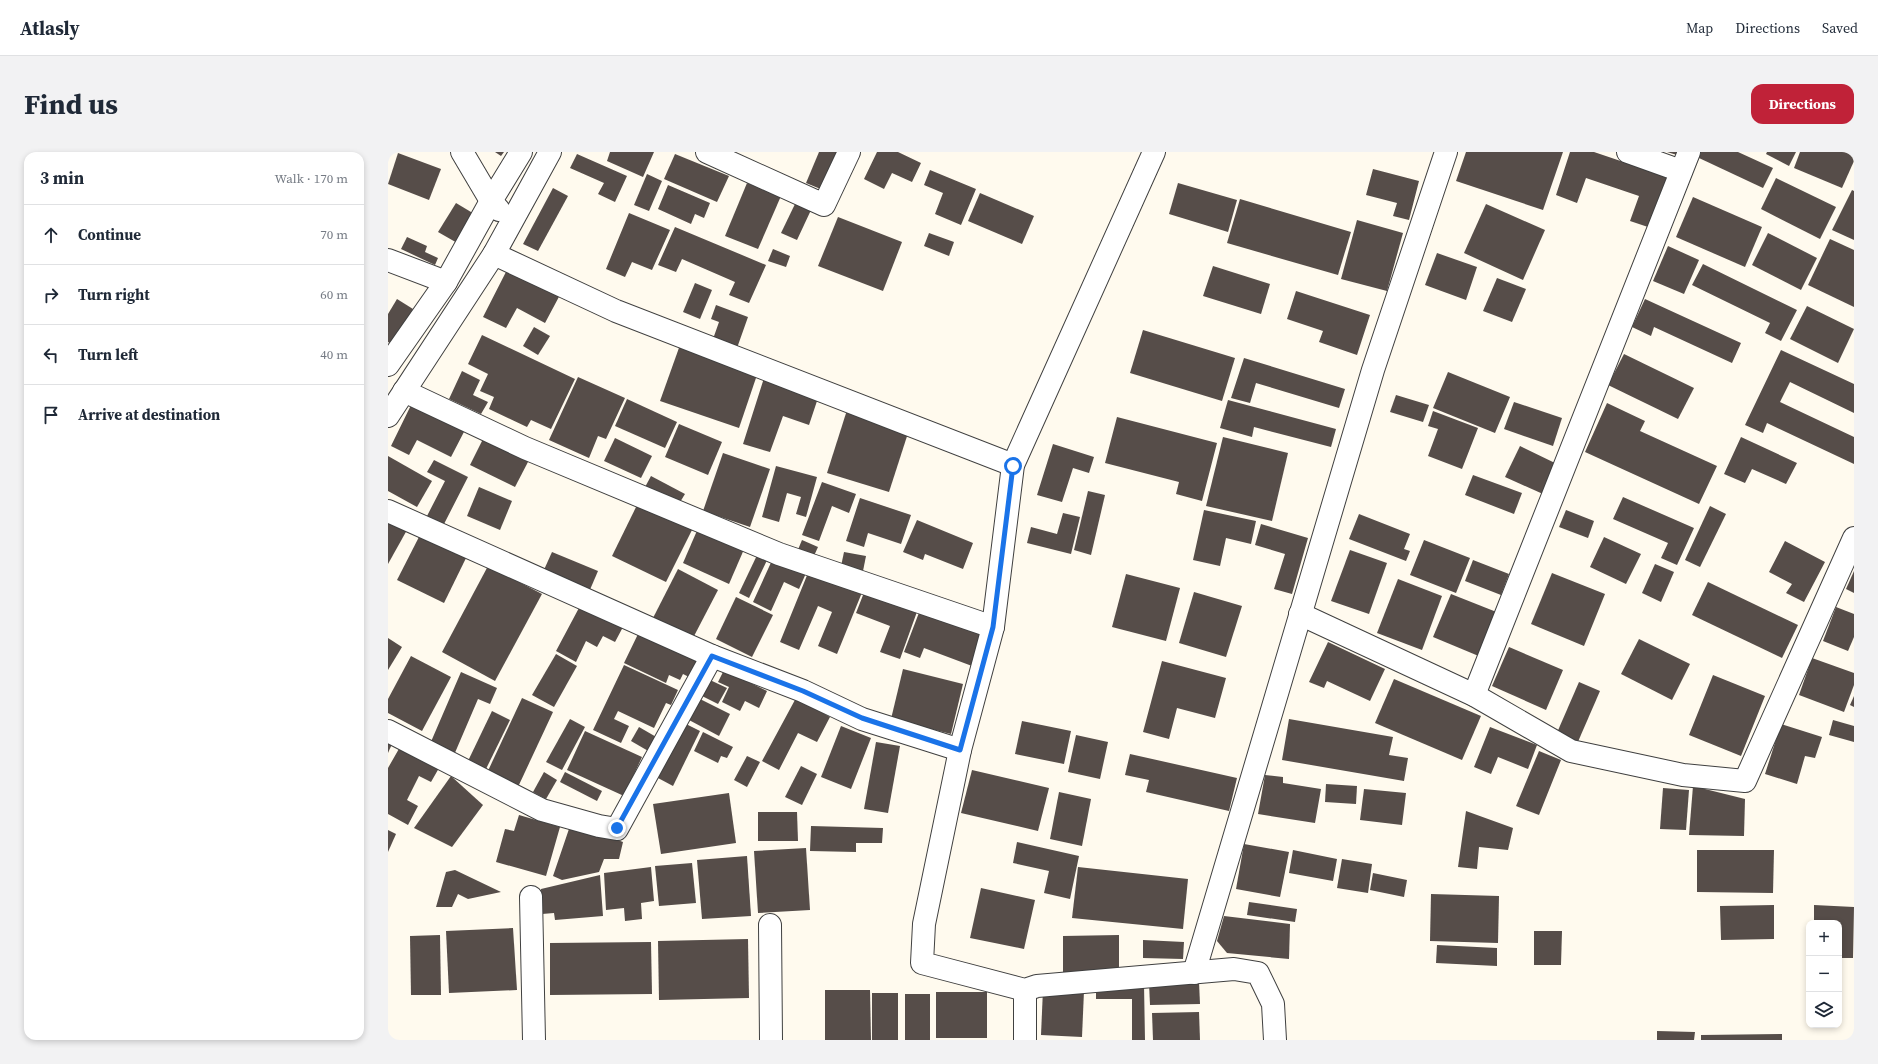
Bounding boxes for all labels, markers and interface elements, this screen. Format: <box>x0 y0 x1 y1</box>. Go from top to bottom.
text: Atlasly <box>20 15 80 41</box>
text: Map <box>1686 18 1713 38</box>
text: Directions <box>1735 18 1800 38</box>
text: Saved <box>1822 18 1858 38</box>
button: Directions <box>1751 84 1854 124</box>
text: Find us <box>24 85 118 123</box>
text: 3 min <box>40 166 84 190</box>
text: Walk · 170 m <box>275 170 348 187</box>
icon: ahead <box>40 224 62 246</box>
text: Continue <box>78 224 141 245</box>
text: 70 m <box>320 226 348 243</box>
icon: right <box>40 284 62 306</box>
text: Turn right <box>78 284 150 305</box>
text: 60 m <box>320 286 348 303</box>
icon: left <box>40 344 62 366</box>
text: Turn left <box>78 344 138 365</box>
text: 40 m <box>320 346 348 363</box>
icon: arrive <box>40 404 62 426</box>
text: Arrive at destination <box>78 404 220 425</box>
route start <box>1004 457 1022 475</box>
route end <box>608 819 626 837</box>
map controls <box>1806 920 1842 1028</box>
button: + <box>1806 920 1842 956</box>
button: − <box>1806 956 1842 992</box>
button: layers <box>1806 992 1842 1028</box>

